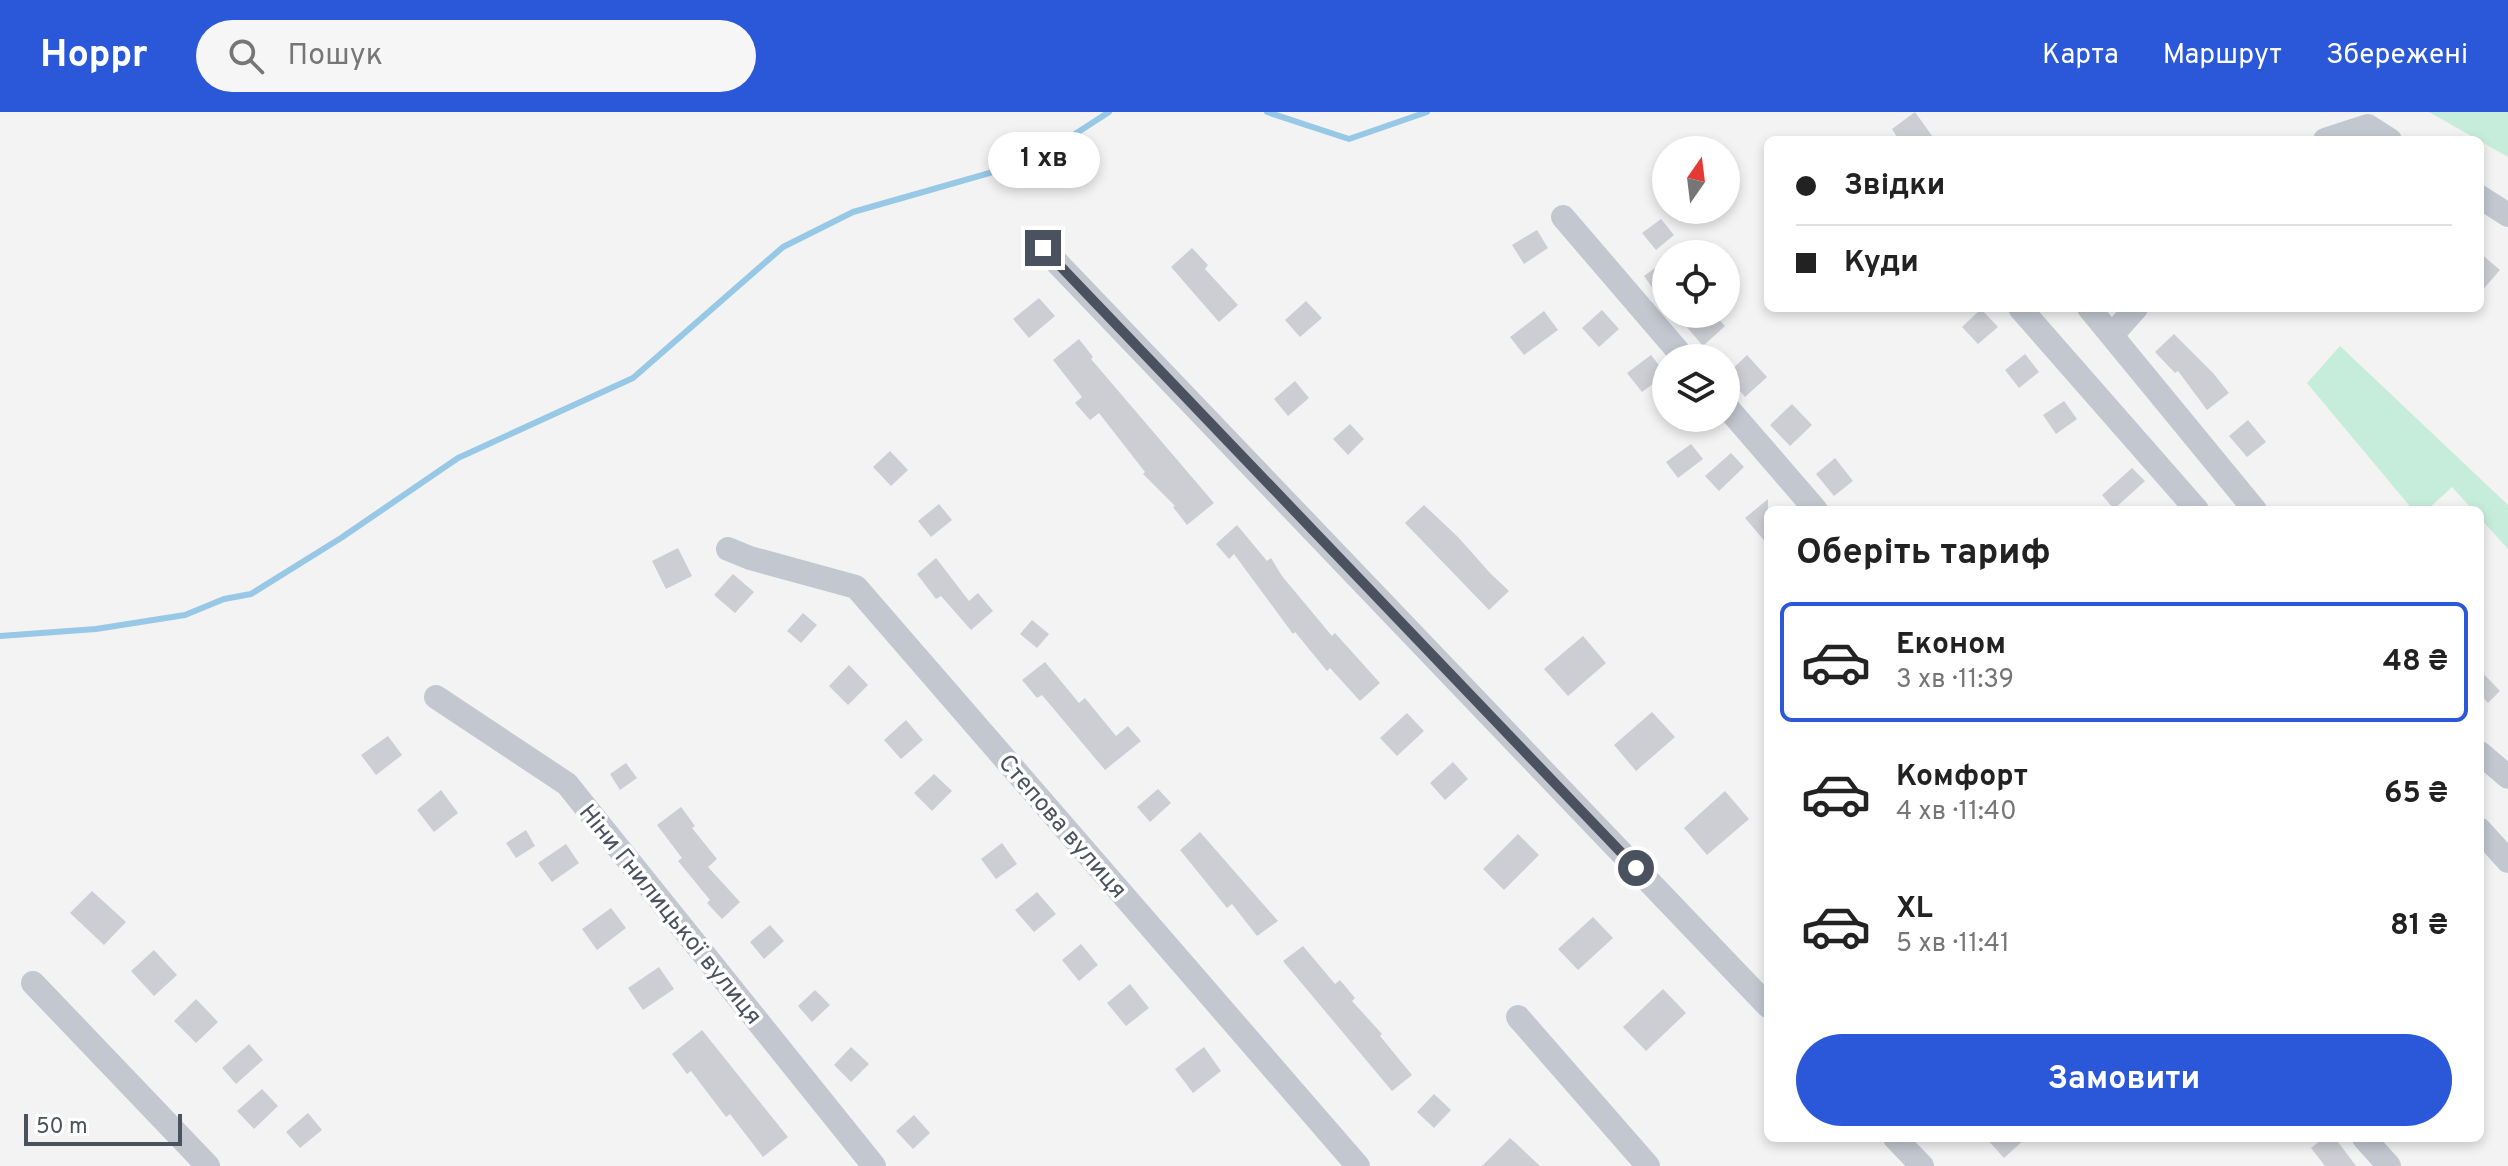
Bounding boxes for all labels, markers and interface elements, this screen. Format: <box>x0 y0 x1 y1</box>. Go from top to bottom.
search box <box>196 20 756 92</box>
text: Hoppr <box>40 32 148 81</box>
icon: search <box>224 34 268 78</box>
text: Пошук <box>288 38 383 75</box>
text: Карта <box>2042 38 2119 74</box>
text: Маршрут <box>2163 38 2282 74</box>
text: Збережені <box>2326 38 2468 74</box>
callout: 1 хв <box>987 132 1099 188</box>
north arrow <box>1652 136 1740 224</box>
map controls <box>1652 136 1740 432</box>
text: 1 хв <box>1020 143 1068 176</box>
text: Звідки <box>1844 168 1945 205</box>
route end <box>1025 230 1061 266</box>
button: locate <box>1652 240 1740 328</box>
text: Куди <box>1844 245 1919 282</box>
button: layers <box>1652 344 1740 432</box>
text: Оберіть тариф <box>1796 531 2051 577</box>
icon: car <box>1800 626 1872 698</box>
text: Економ <box>1896 627 2006 664</box>
text: 48 ₴ <box>2383 644 2448 681</box>
text: 3 хв · 11:39 <box>1896 664 2014 697</box>
street label: Степова вулиця <box>991 749 1132 906</box>
icon: car <box>1800 758 1872 830</box>
text: Комфорт <box>1896 759 2028 796</box>
text: 65 ₴ <box>2384 776 2448 813</box>
text: 4 хв · 11:40 <box>1896 796 2017 829</box>
street label: Ніни Гнилицької вулиця <box>571 799 768 1032</box>
route start <box>1618 850 1654 886</box>
icon: car <box>1800 890 1872 962</box>
text: XL <box>1896 891 1933 928</box>
text: 81 ₴ <box>2390 908 2448 945</box>
text: 5 хв · 11:41 <box>1896 928 2010 961</box>
button: Замовити <box>1796 1034 2452 1126</box>
scale bar <box>24 1110 182 1146</box>
text: 50 m <box>36 1114 88 1141</box>

